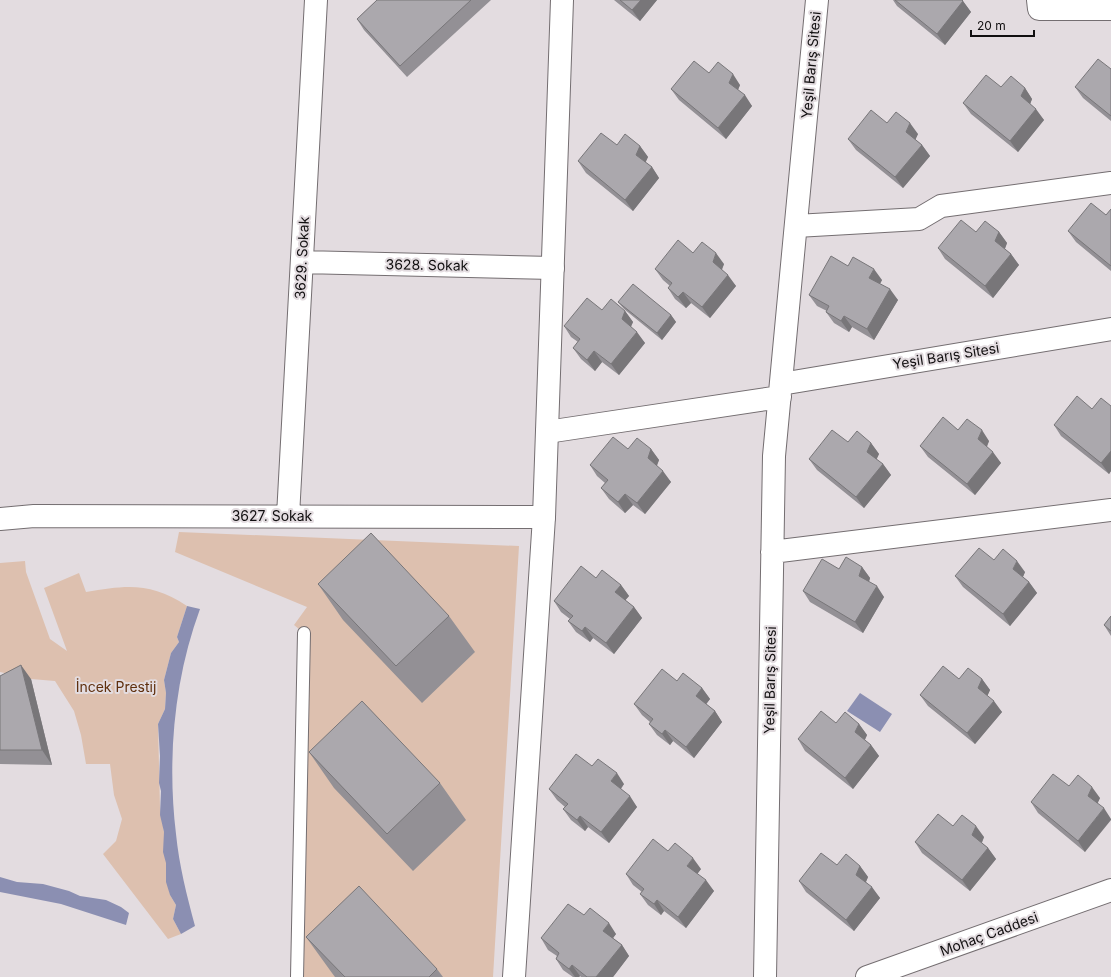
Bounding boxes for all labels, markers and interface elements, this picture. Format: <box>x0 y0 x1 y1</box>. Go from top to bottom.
street label: Yeşil Barış Sitesi <box>797 11 824 119</box>
scale bar <box>971 12 1034 38</box>
text: 20 m <box>977 18 1006 33</box>
street label: 3629. Sokak <box>291 216 312 300</box>
street label: 3628. Sokak <box>385 255 469 274</box>
street label: Yeşil Barış Sitesi <box>891 339 1000 372</box>
street label: 3627. Sokak <box>232 507 313 524</box>
street label: Yeşil Barış Sitesi <box>760 626 779 734</box>
park label: İncek Prestij <box>76 678 156 695</box>
street label: Mohaç Caddesi <box>937 908 1040 959</box>

